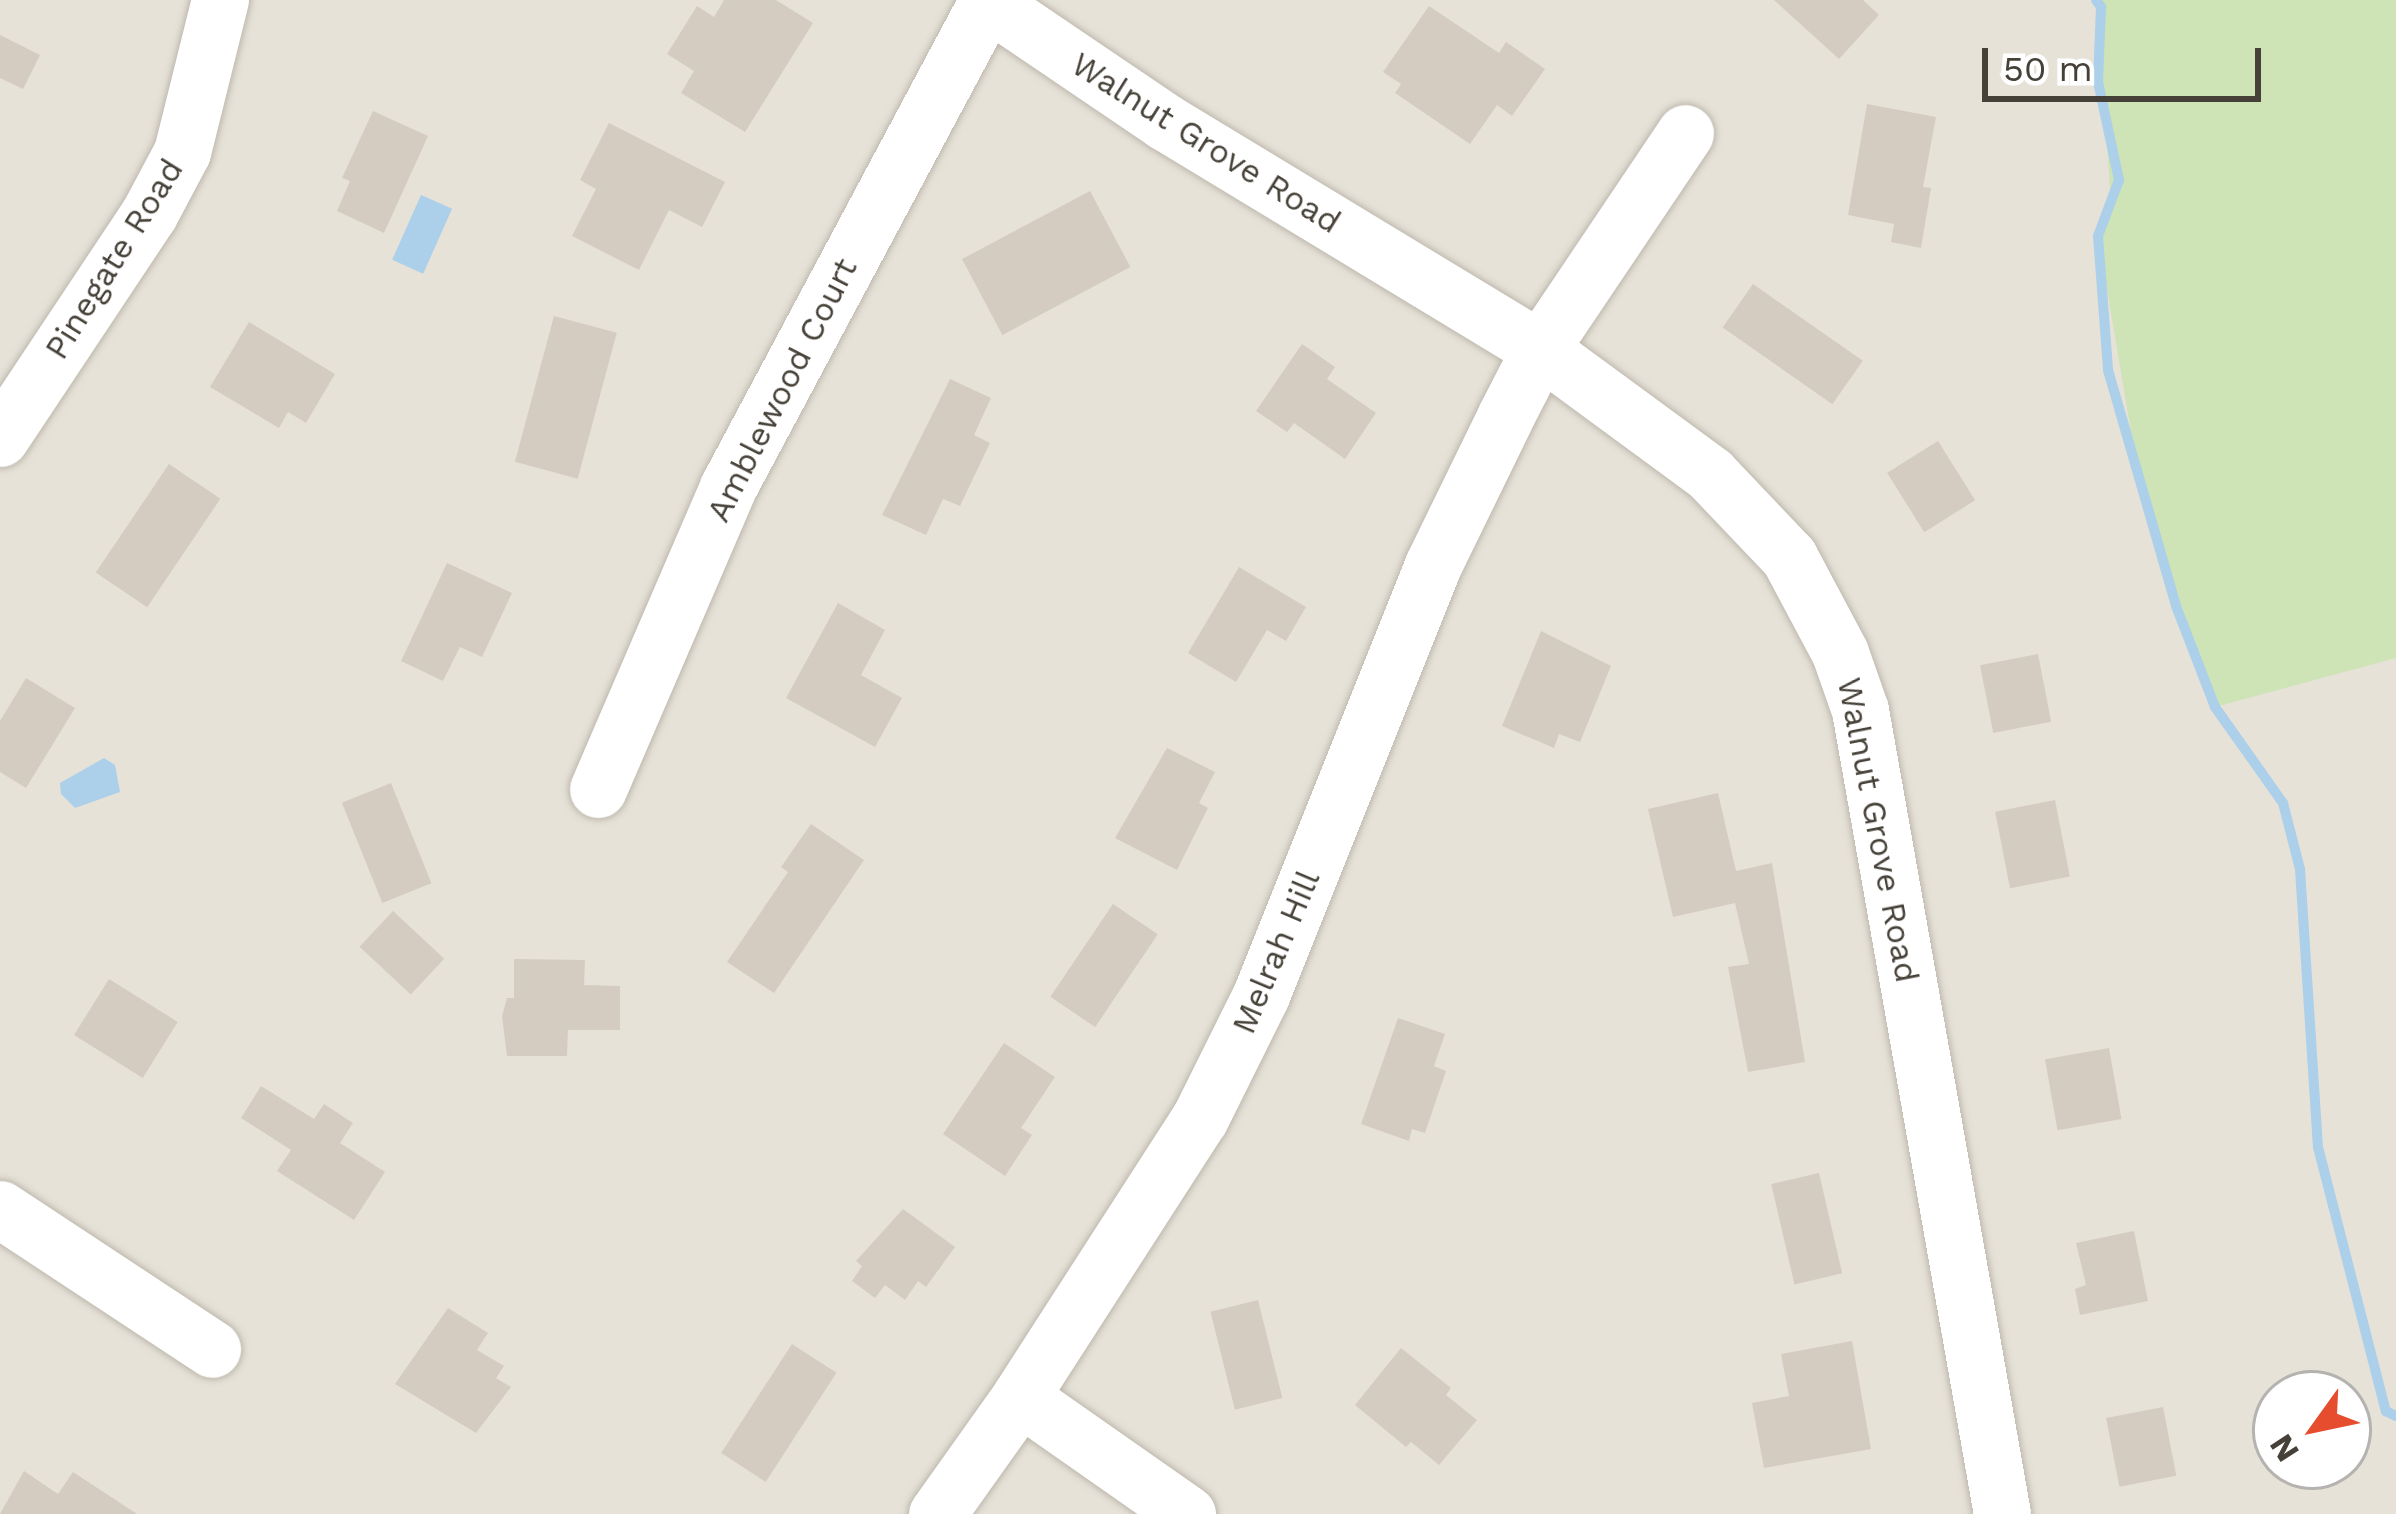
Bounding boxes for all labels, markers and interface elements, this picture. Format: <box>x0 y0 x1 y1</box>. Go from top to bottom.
scale bar <box>1988 24 2267 98</box>
street label: Walnut Grove Road <box>1064 44 1348 242</box>
text: 50 m <box>2003 48 2093 90</box>
street label: Pinegate Road <box>37 152 191 366</box>
street label: Amblewood Court <box>698 252 866 528</box>
street label: Walnut Grove Road <box>1829 674 1927 986</box>
street label: Melrah Hill <box>1224 864 1328 1040</box>
north arrow <box>2252 1370 2372 1490</box>
text: N <box>2261 1427 2307 1469</box>

